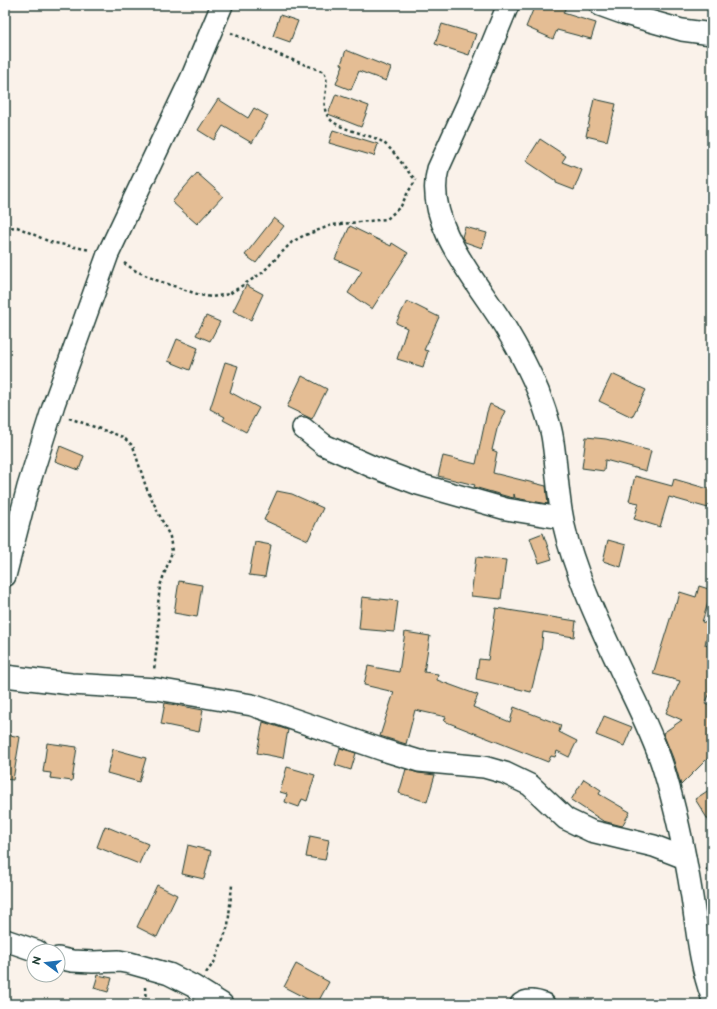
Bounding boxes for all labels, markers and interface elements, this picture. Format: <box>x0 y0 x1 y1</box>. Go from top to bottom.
north arrow <box>26 943 66 983</box>
text: N <box>29 955 44 966</box>

